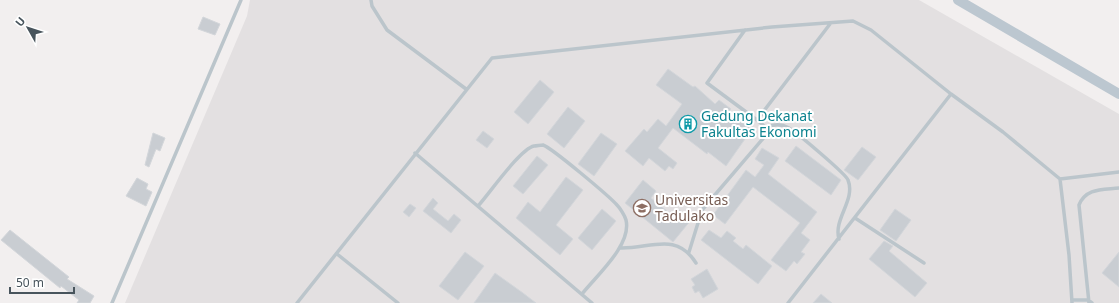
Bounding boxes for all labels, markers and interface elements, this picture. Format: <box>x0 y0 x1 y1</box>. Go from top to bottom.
north arrow <box>8 8 48 48</box>
text: U <box>11 13 28 29</box>
place label: Gedung Dekanat Fakultas Ekonomi <box>701 106 817 141</box>
building icon: Gedung Dekanat Fakultas Ekonomi <box>678 114 698 134</box>
place label: Universitas Tadulako <box>655 190 729 225</box>
school or university icon: Universitas Tadulako <box>632 198 652 218</box>
scale bar <box>10 269 74 295</box>
text: 50 m <box>16 274 44 291</box>

